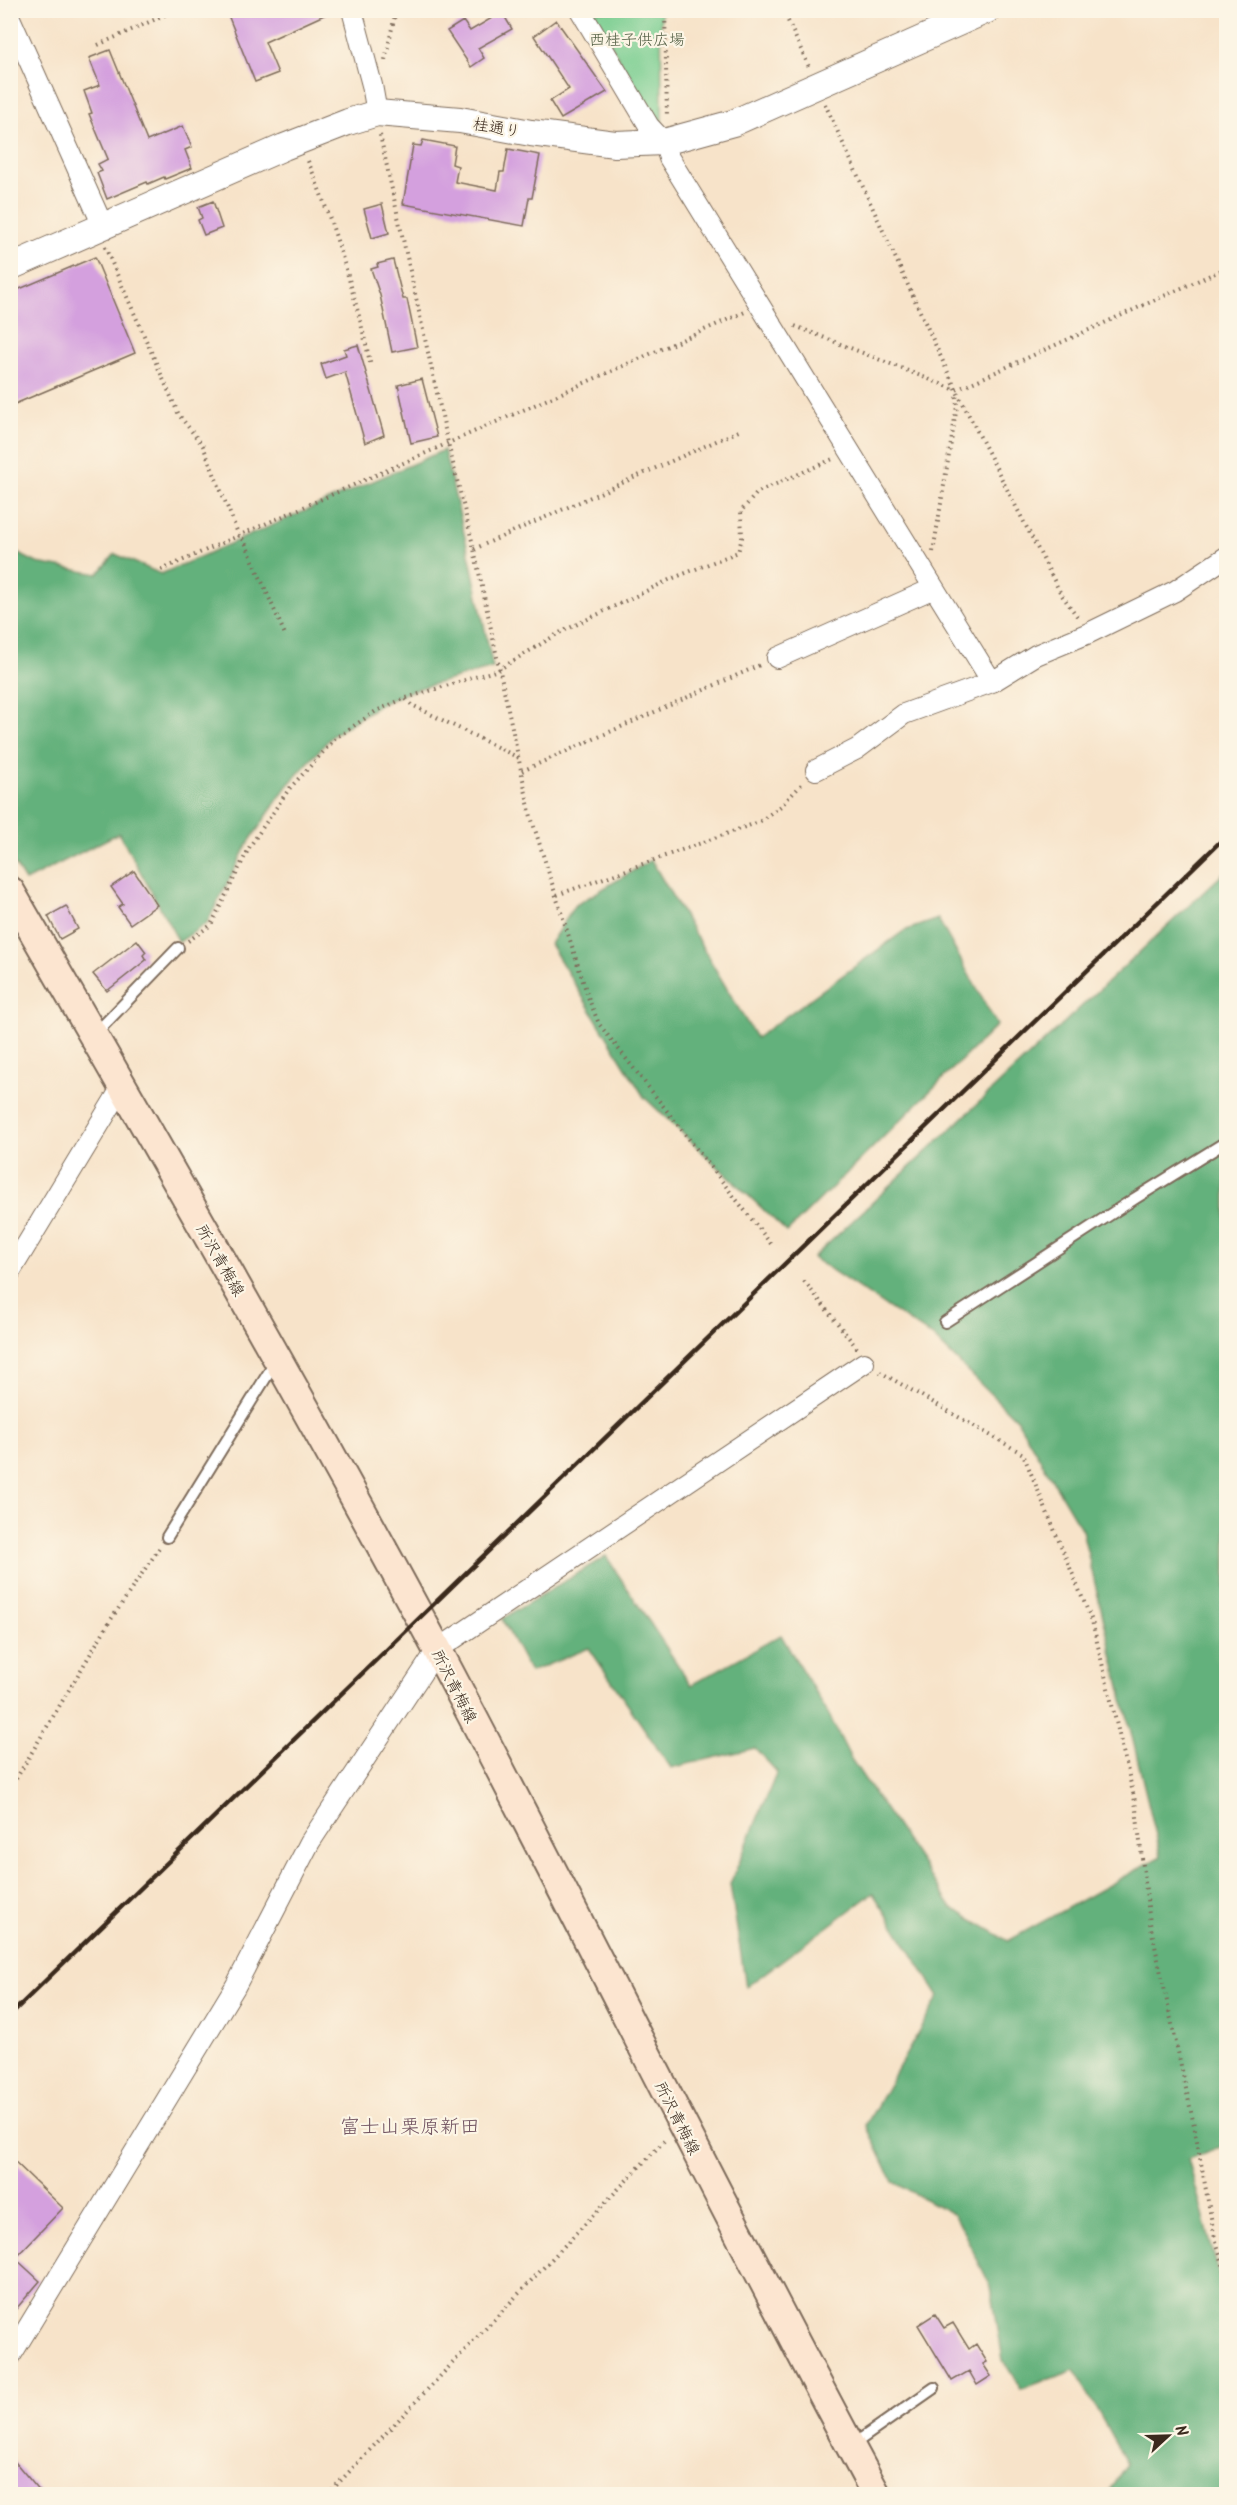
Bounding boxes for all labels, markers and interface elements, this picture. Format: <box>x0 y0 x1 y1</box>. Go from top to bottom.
park label: 西桂子供広場 <box>589 28 685 53</box>
street label: 桂通り <box>471 112 523 145</box>
street label: 所沢青梅線 <box>189 1220 251 1302</box>
street label: 所沢青梅線 <box>424 1645 483 1728</box>
street label: 所沢青梅線 <box>647 2077 706 2160</box>
district label: 富士山栗原新田 <box>340 2112 480 2144</box>
north arrow <box>1138 2406 1198 2466</box>
text: N <box>1167 2422 1194 2440</box>

